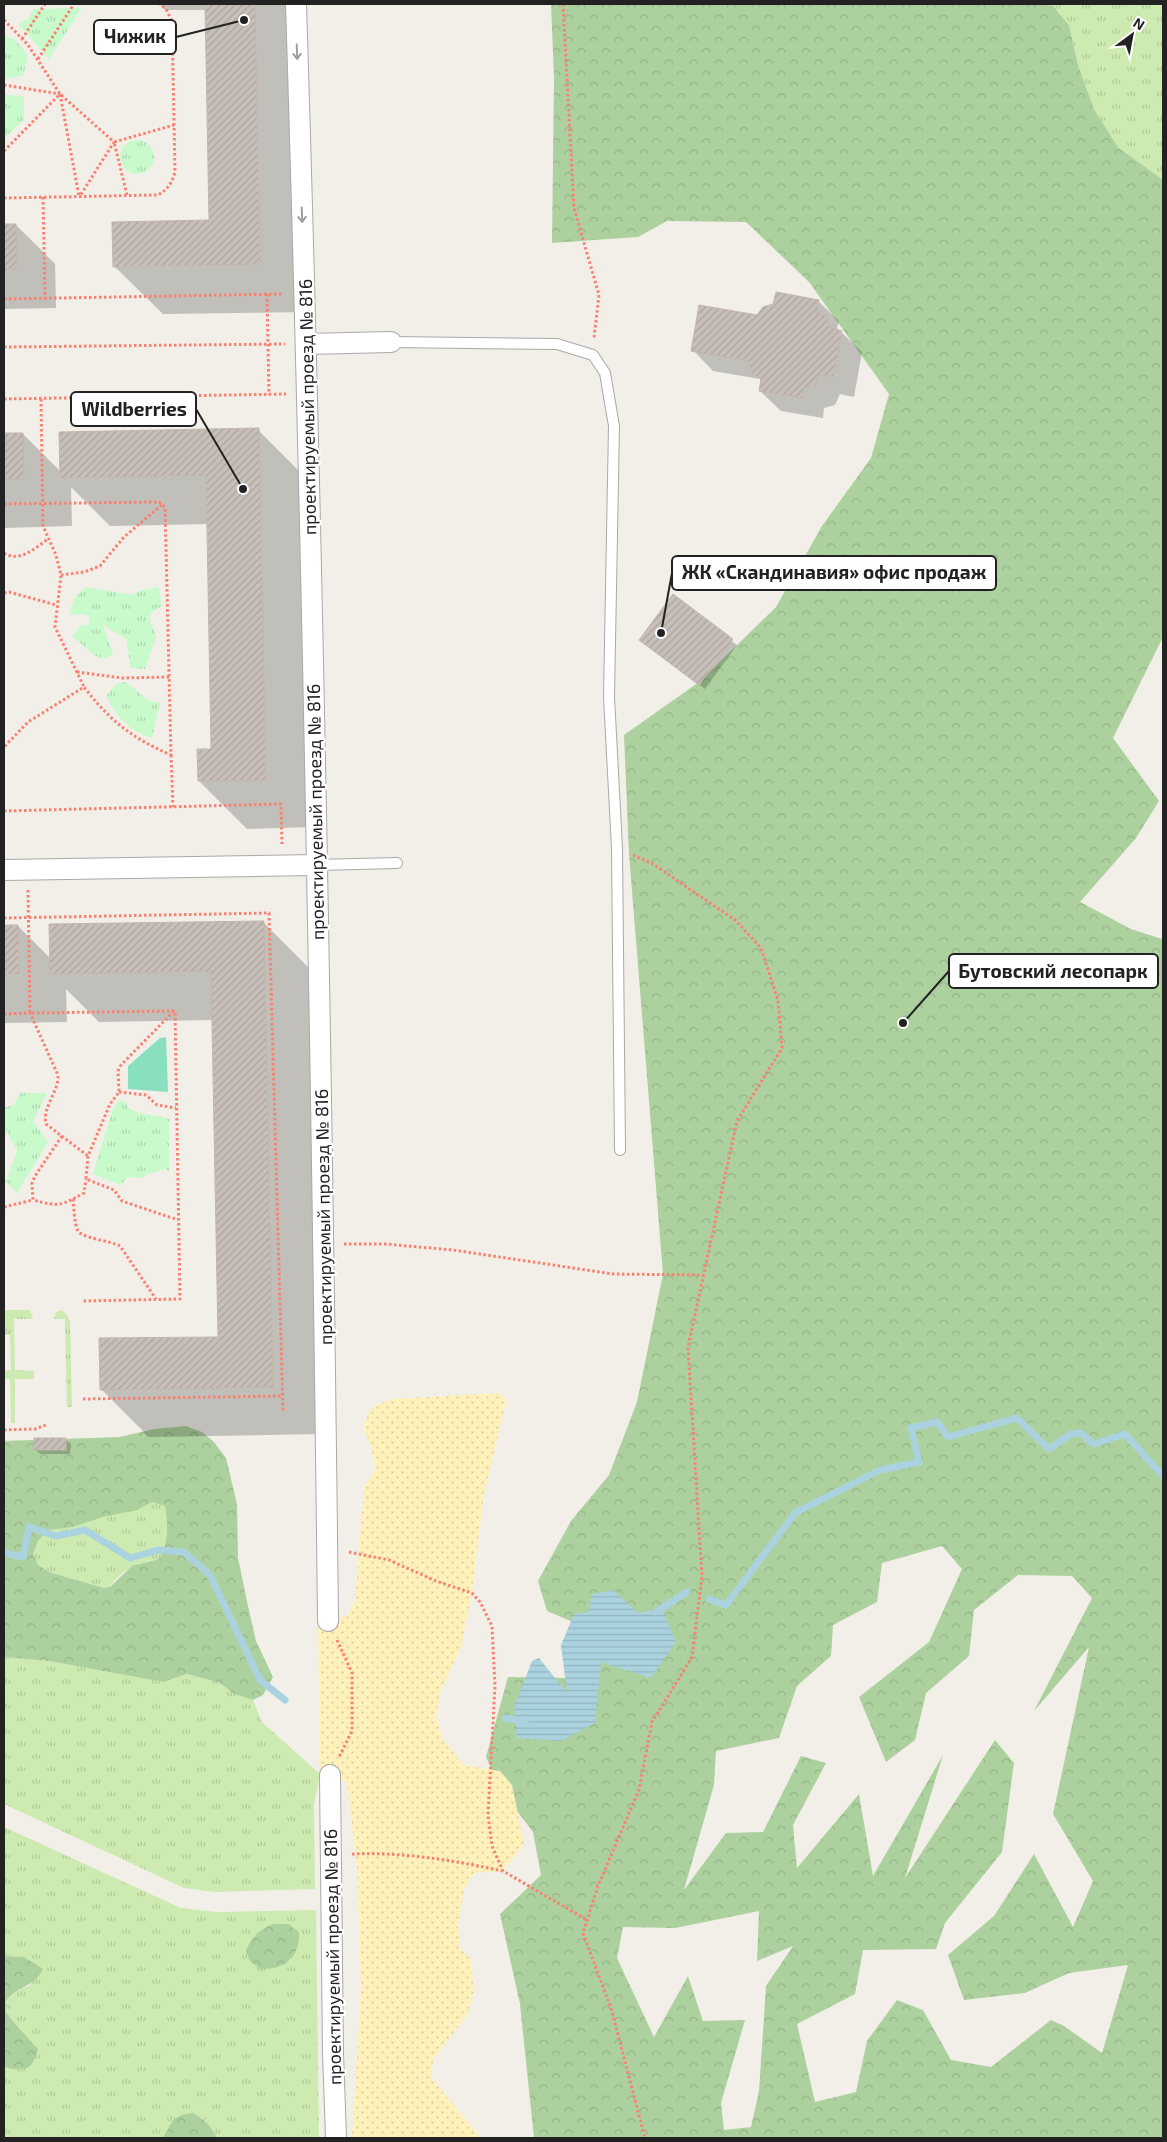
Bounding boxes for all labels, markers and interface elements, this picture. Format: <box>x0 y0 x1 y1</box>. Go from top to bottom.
north arrow <box>1107 10 1157 60</box>
text: N <box>1130 14 1148 33</box>
callout: Чижик <box>94 20 176 54</box>
text: Чижик <box>104 24 166 47</box>
one-way arrow <box>293 44 302 60</box>
one-way arrow <box>298 207 307 223</box>
street label: проектируемый проезд № 816 <box>294 279 320 535</box>
callout: Wildberries <box>71 392 196 426</box>
text: Wildberries <box>81 397 187 420</box>
callout: ЖК «Скандинавия» офис продаж <box>672 556 996 590</box>
text: ЖК «Скандинавия» офис продаж <box>682 560 987 583</box>
street label: проектируемый проезд № 816 <box>302 684 328 940</box>
callout: Бутовский лесопарк <box>949 954 1158 988</box>
text: Бутовский лесопарк <box>958 959 1148 982</box>
street label: проектируемый проезд № 816 <box>310 1089 336 1345</box>
street label: проектируемый проезд № 816 <box>319 1829 345 2085</box>

